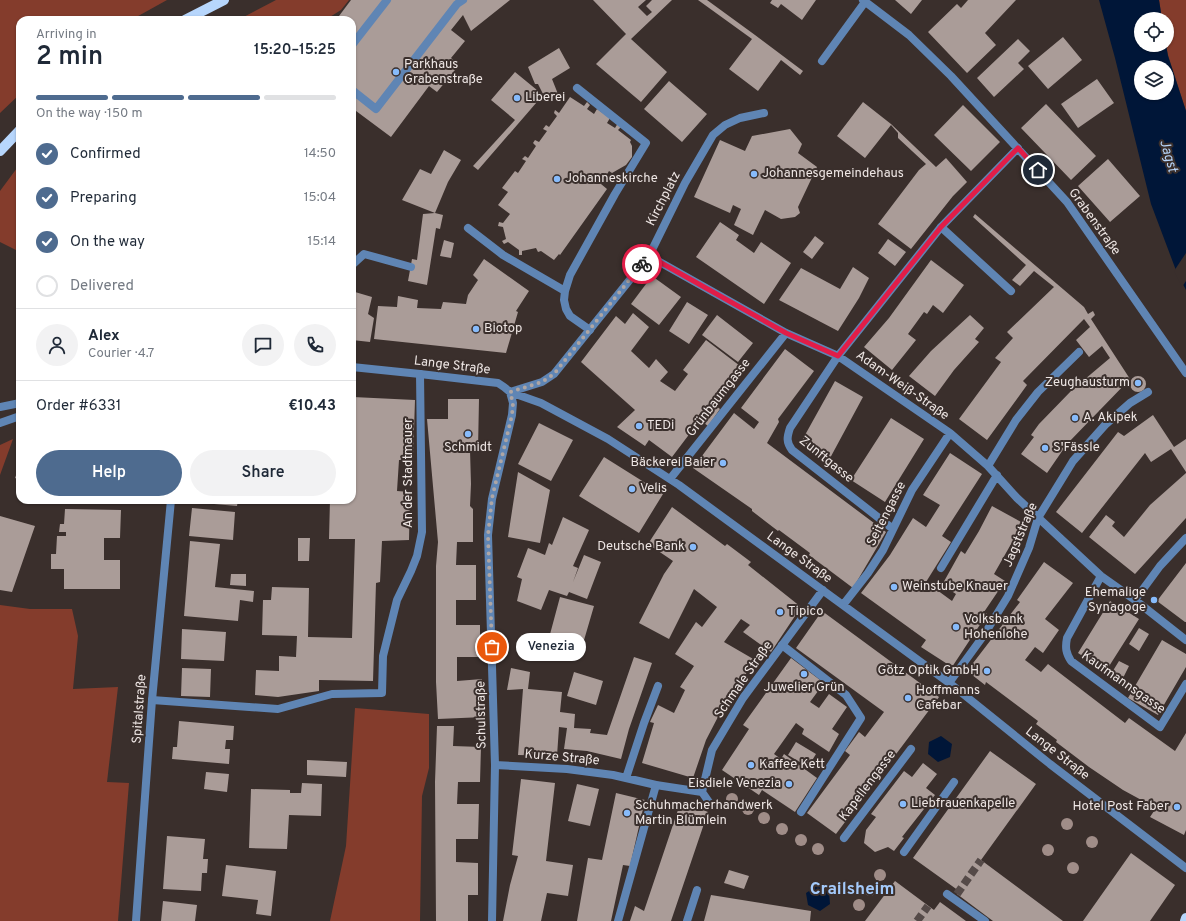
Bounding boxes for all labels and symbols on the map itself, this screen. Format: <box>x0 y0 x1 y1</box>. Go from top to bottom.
place label: Parkhaus Grabenstraße <box>404 57 483 88</box>
marker: Parkhaus Grabenstraße <box>391 67 401 77</box>
place label: Liberei <box>525 90 565 106</box>
marker: Liberei <box>512 93 522 103</box>
water label: Jagst <box>1155 138 1181 175</box>
pin <box>1021 153 1055 187</box>
place label: Johannesgemeindehaus <box>762 166 904 182</box>
street label: Kirchplatz <box>643 169 685 229</box>
marker: Johannesgemeindehaus <box>749 169 759 179</box>
place label: Johanneskirche <box>565 171 658 187</box>
marker: Johanneskirche <box>552 174 562 184</box>
street label: Grabenstraße <box>1064 185 1124 259</box>
courier <box>622 244 662 284</box>
place label: Biotop <box>484 321 522 337</box>
marker: Biotop <box>471 324 481 334</box>
street label: Adam-Weiß-Straße <box>852 348 952 424</box>
street label: Lange Straße <box>413 353 491 379</box>
street label: Grünbaumgasse <box>683 356 755 440</box>
place label: Zeughausturm <box>1045 375 1130 391</box>
marker: Zeughausturm <box>1133 378 1143 388</box>
place label: A. Akipek <box>1083 410 1138 426</box>
marker: A. Akipek <box>1070 413 1080 423</box>
street label: An der Stadtmauer <box>401 418 417 528</box>
place label: TEDi <box>647 418 674 434</box>
marker: TEDi <box>634 421 644 431</box>
marker: Schmidt <box>463 429 473 439</box>
street label: Zunftgasse <box>795 433 857 487</box>
place label: Schmidt <box>444 440 492 456</box>
place label: S'Fässle <box>1053 440 1100 456</box>
marker: S'Fässle <box>1040 443 1050 453</box>
place label: Bäckerei Baier <box>630 455 715 471</box>
marker: Bäckerei Baier <box>718 458 728 468</box>
street label: Seitengasse <box>864 479 910 549</box>
place label: Velis <box>640 481 667 497</box>
marker: Velis <box>627 484 637 494</box>
street label: Jagststraße <box>1000 500 1042 570</box>
street label: Lange Straße <box>763 529 835 587</box>
place label: Deutsche Bank <box>597 539 685 555</box>
marker: Deutsche Bank <box>688 542 698 552</box>
place label: Weinstube Knauer <box>902 579 1008 595</box>
marker: Weinstube Knauer <box>889 582 899 592</box>
place label: Ehemalige Synagoge <box>1085 585 1146 616</box>
marker: Ehemalige Synagoge <box>1149 595 1159 605</box>
place label: Tipico <box>788 604 823 620</box>
marker: Tipico <box>775 607 785 617</box>
place label: Volksbank Hohenlohe <box>964 612 1028 643</box>
marker: Volksbank Hohenlohe <box>951 622 961 632</box>
pin <box>475 630 509 664</box>
callout: Venezia <box>516 633 586 661</box>
street label: Schmale Straße <box>711 638 777 722</box>
street label: Kaufmannsgasse <box>1078 648 1168 718</box>
place label: Götz Optik GmbH <box>877 663 979 679</box>
marker: Götz Optik GmbH <box>982 666 992 676</box>
marker: Juwelier Grün <box>799 669 809 679</box>
street label: Spitalstraße <box>130 674 150 744</box>
place label: Juwelier Grün <box>763 680 845 696</box>
street label: Schulstraße <box>473 681 491 749</box>
place label: Hoffmanns Cafebar <box>916 683 980 714</box>
marker: Hoffmanns Cafebar <box>903 693 913 703</box>
street label: Lange Straße <box>1022 724 1092 784</box>
street label: Kurze Straße <box>524 747 600 769</box>
street label: Kapellengasse <box>836 747 900 825</box>
place label: Kaffee Kett <box>759 757 825 773</box>
marker: Kaffee Kett <box>746 760 756 770</box>
place label: Eisdiele Venezia <box>688 776 781 792</box>
marker: Eisdiele Venezia <box>784 779 794 789</box>
place label: Liebfrauenkapelle <box>911 796 1015 812</box>
place label: Schuhmacherhandwerk Martin Blümlein <box>635 798 773 829</box>
marker: Liebfrauenkapelle <box>898 799 908 809</box>
place label: Hotel Post Faber <box>1072 799 1169 815</box>
marker: Hotel Post Faber <box>1172 802 1182 812</box>
marker: Schuhmacherhandwerk Martin Blümlein <box>622 808 632 818</box>
district label: Crailsheim <box>810 879 894 901</box>

